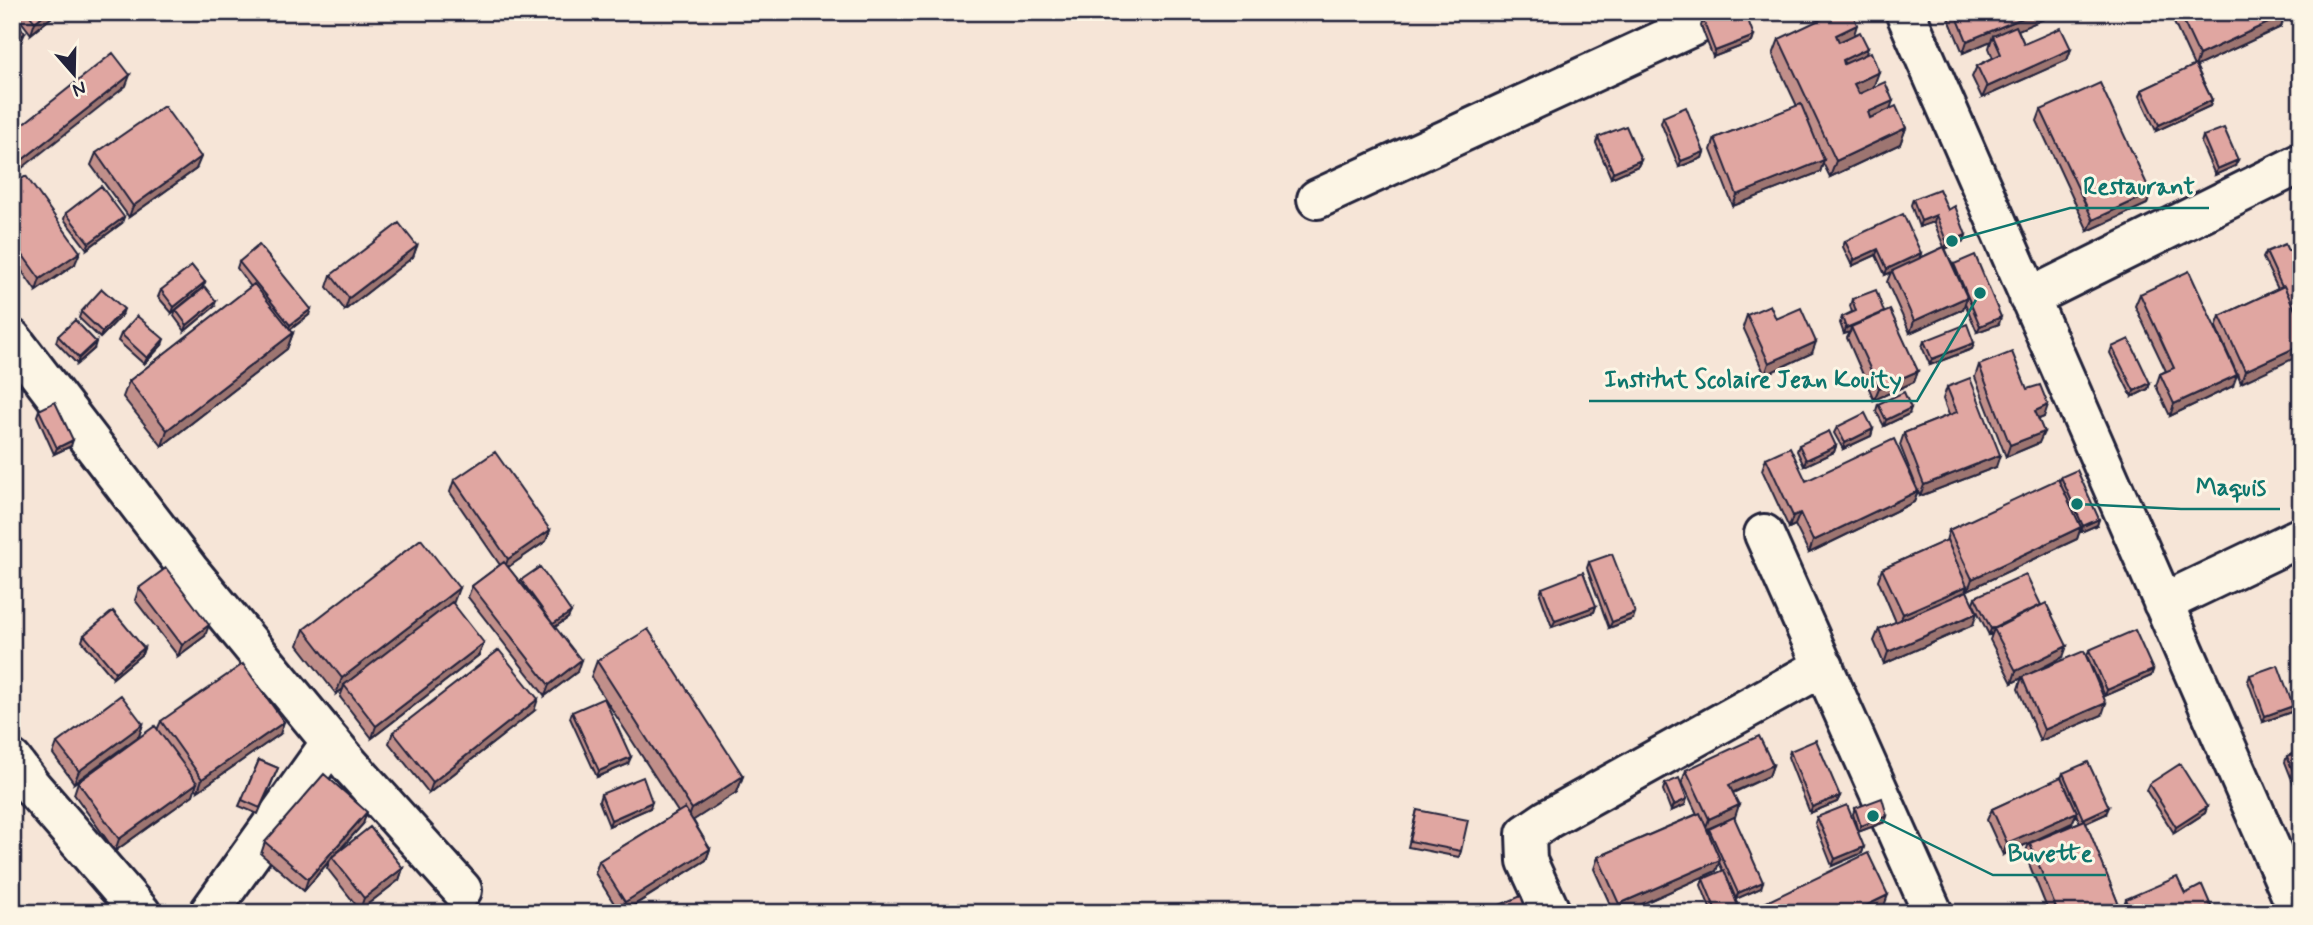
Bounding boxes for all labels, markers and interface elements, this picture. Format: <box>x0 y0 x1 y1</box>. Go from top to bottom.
north arrow <box>38 38 108 108</box>
text: N <box>69 75 90 102</box>
callout: Restaurant <box>2070 163 2209 208</box>
text: Restaurant <box>2083 172 2195 203</box>
callout: Institut Scolaire Jean Kouity <box>1589 356 1917 401</box>
text: Institut Scolaire Jean Kouity <box>1604 365 1902 396</box>
callout: Maquis <box>2181 464 2280 509</box>
text: Maquis <box>2196 473 2267 504</box>
callout: Buvette <box>1993 830 2106 875</box>
text: Buvette <box>2008 839 2093 870</box>

